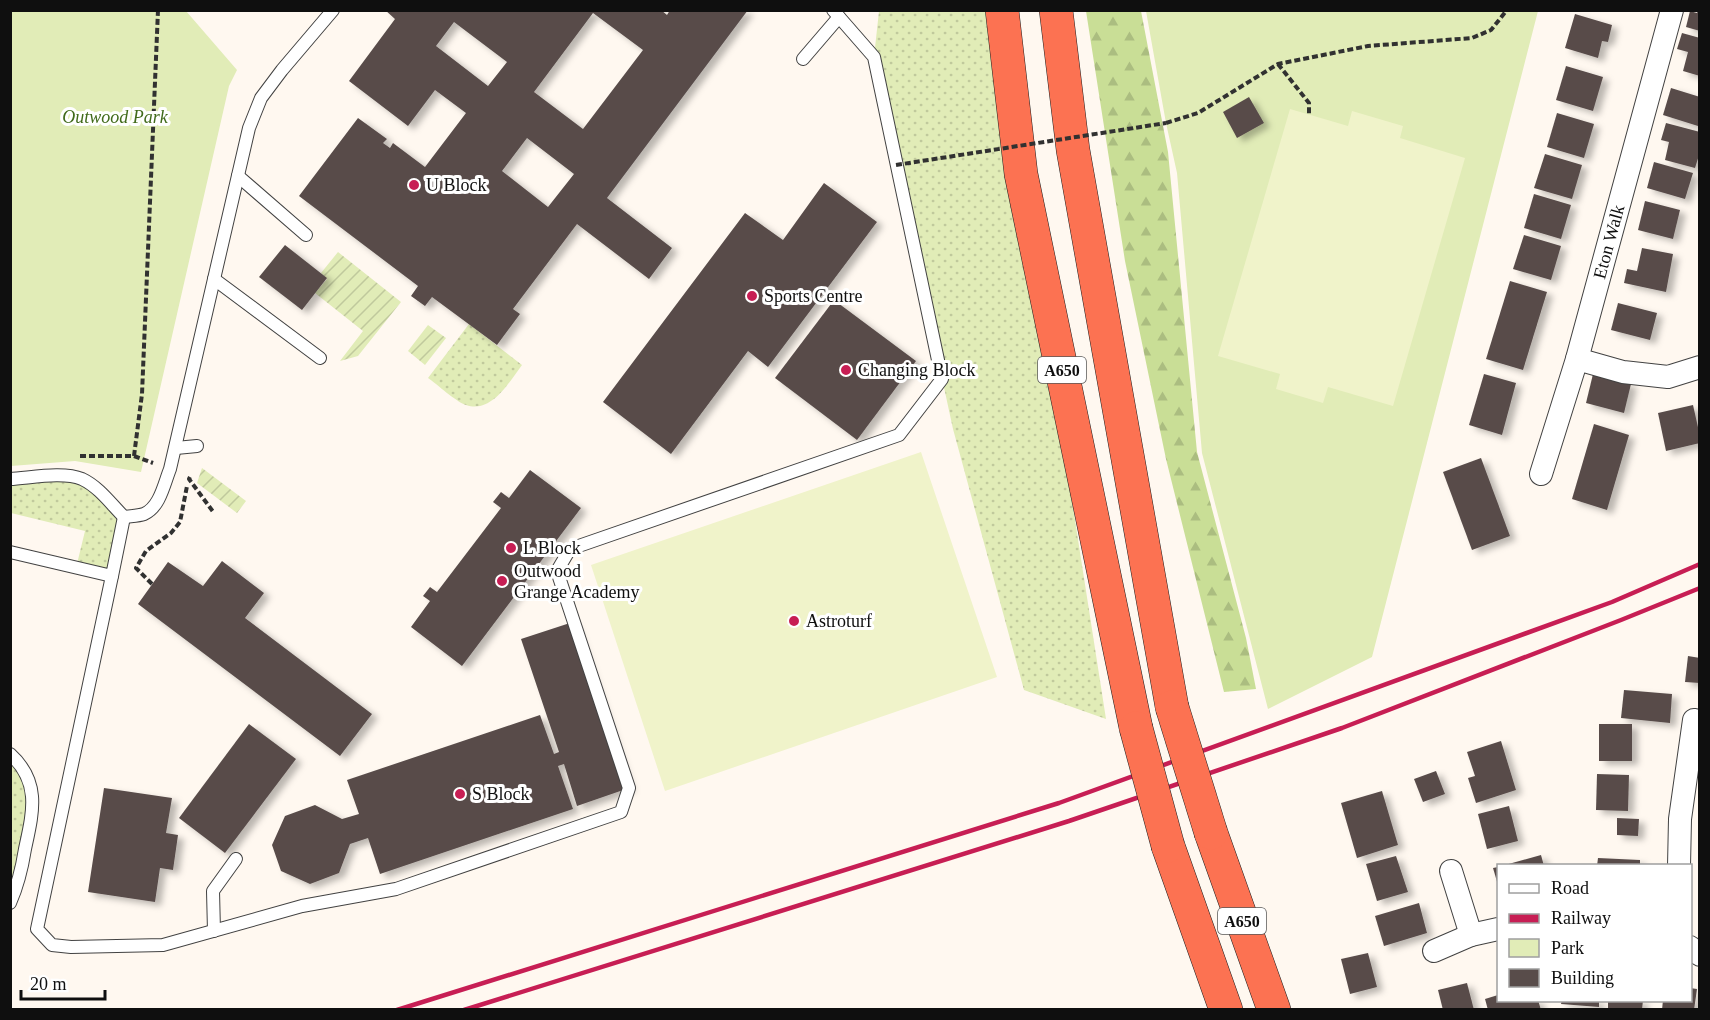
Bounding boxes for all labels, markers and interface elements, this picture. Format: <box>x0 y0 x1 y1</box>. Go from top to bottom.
park label: Outwood Park <box>62 107 169 127</box>
place label: U Block <box>426 175 487 195</box>
marker: U Block <box>407 178 421 192</box>
street label: Eton Walk <box>1589 203 1629 281</box>
place label: Sports Centre <box>764 286 863 306</box>
marker: Sports Centre <box>745 289 759 303</box>
road number: A650 <box>1038 357 1086 383</box>
place label: Changing Block <box>858 360 976 380</box>
marker: Changing Block <box>839 363 853 377</box>
place label: L Block <box>523 538 581 558</box>
marker: L Block <box>504 541 518 555</box>
place label: Outwood Grange Academy <box>514 561 639 602</box>
marker: Outwood Grange Academy <box>495 574 509 588</box>
place label: Astroturf <box>806 611 872 631</box>
marker: Astroturf <box>787 614 801 628</box>
place label: S Block <box>472 784 530 804</box>
marker: S Block <box>453 787 467 801</box>
legend <box>1497 864 1692 1002</box>
text: Road <box>1551 878 1589 898</box>
road number: A650 <box>1218 908 1266 934</box>
text: Railway <box>1551 908 1611 928</box>
text: Park <box>1551 938 1584 958</box>
scale bar <box>21 963 105 1001</box>
text: Building <box>1551 968 1614 988</box>
text: 20 m <box>30 974 67 994</box>

